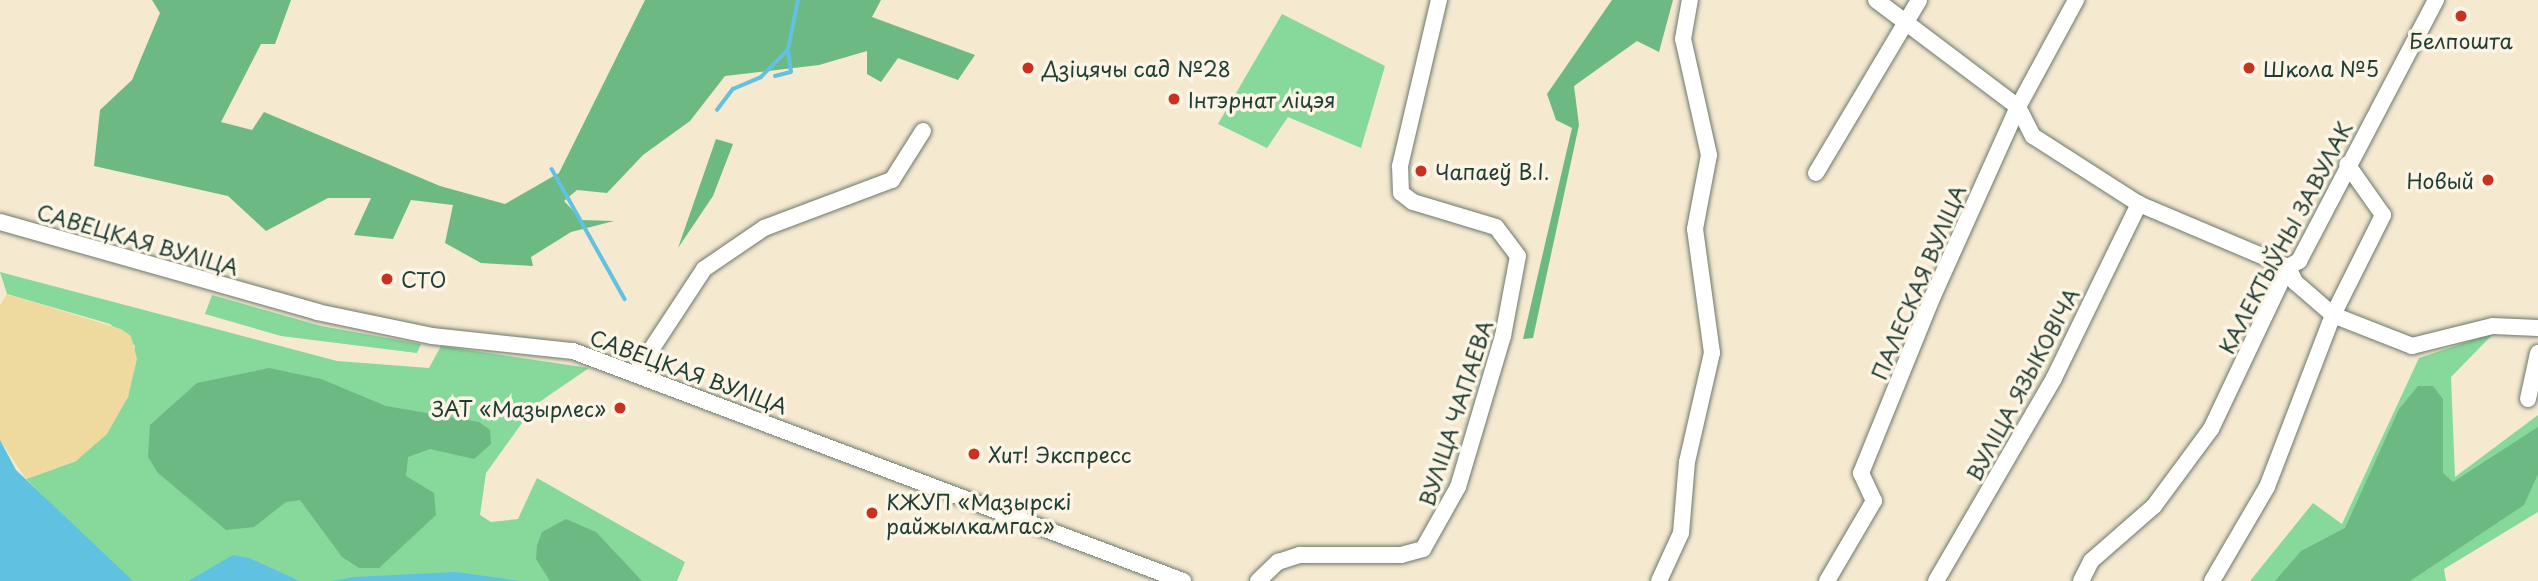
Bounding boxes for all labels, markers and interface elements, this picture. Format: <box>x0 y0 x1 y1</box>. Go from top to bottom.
marker: Белпошта <box>2453 8 2469 24</box>
place label: Белпошта <box>2409 27 2513 53</box>
place label: Дзіцячы сад №28 <box>1042 55 1232 81</box>
place label: Школа №5 <box>2263 55 2380 81</box>
marker: Дзіцячы сад №28 <box>1020 60 1036 76</box>
marker: Школа №5 <box>2241 60 2257 76</box>
place label: Інтэрнат ліцэя <box>1188 86 1337 112</box>
marker: Інтэрнат ліцэя <box>1166 91 1182 107</box>
street label: КАЛЕКТЫЎНЫ ЗАВУЛАК <box>2213 116 2357 358</box>
place label: Чапаеў В.І. <box>1435 158 1550 184</box>
marker: Чапаеў В.І. <box>1413 163 1429 179</box>
place label: Новый <box>2407 167 2474 193</box>
marker: Новый <box>2480 172 2496 188</box>
street label: ПАЛЕСКАЯ ВУЛІЦА <box>1865 181 1971 383</box>
street label: САВЕЦКАЯ ВУЛІЦА <box>34 198 242 280</box>
place label: СТО <box>401 266 446 292</box>
marker: СТО <box>379 271 395 287</box>
street label: ВУЛІЦА ЯЗЫКОВІЧА <box>1961 283 2083 485</box>
street label: ВУЛІЦА ЧАПАЕВА <box>1413 316 1497 510</box>
street label: САВЕЦКАЯ ВУЛІЦА <box>586 323 792 419</box>
place label: ЗАТ «Мазырлес» <box>431 395 606 421</box>
marker: ЗАТ «Мазырлес» <box>612 400 628 416</box>
place label: Хит! Экспресс <box>988 441 1132 467</box>
marker: Хит! Экспресс <box>966 446 982 462</box>
place label: КЖУП «Мазырскі райжылкамгас» <box>886 488 1072 538</box>
marker: КЖУП «Мазырскі райжылкамгас» <box>864 505 880 521</box>

